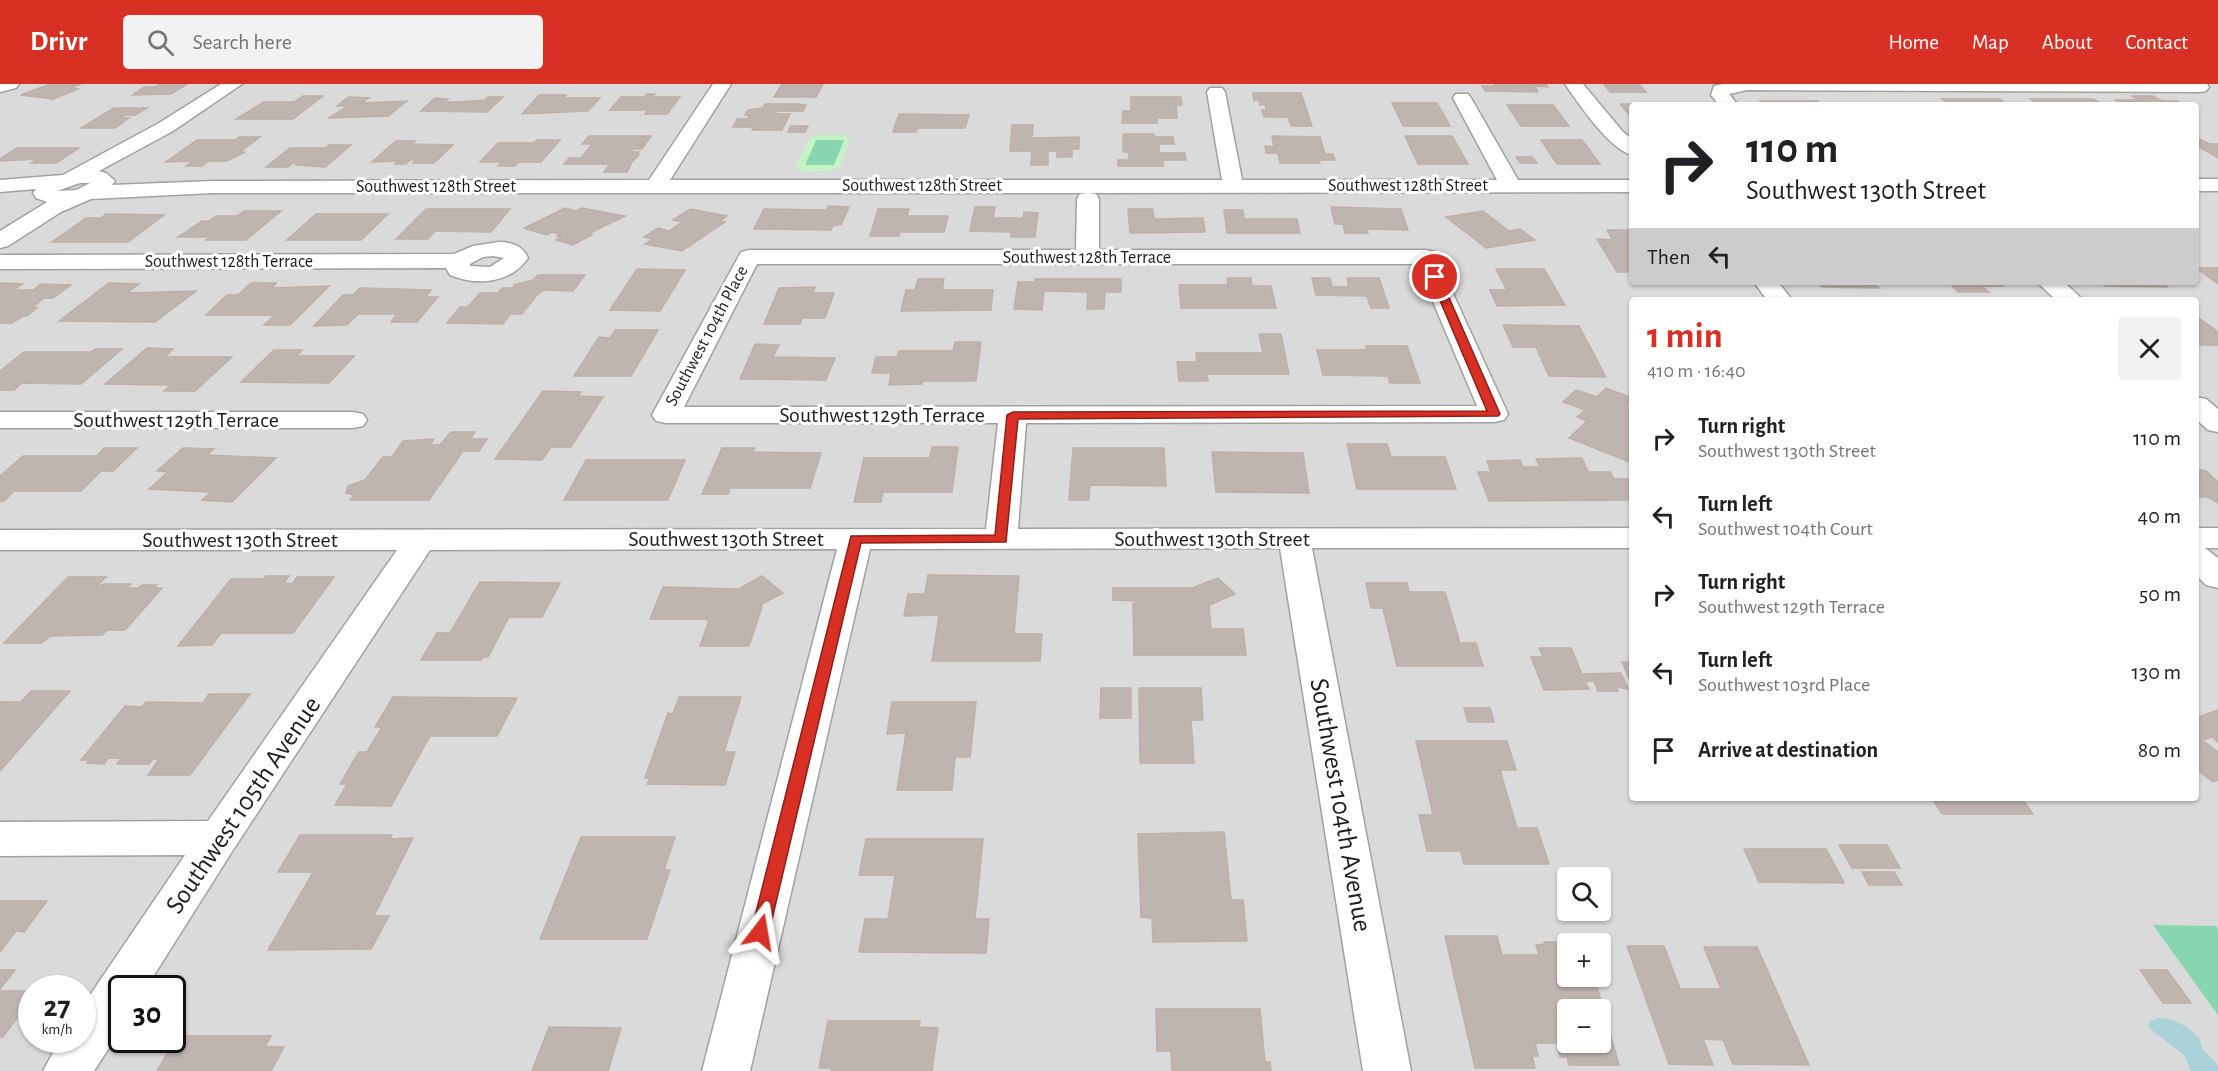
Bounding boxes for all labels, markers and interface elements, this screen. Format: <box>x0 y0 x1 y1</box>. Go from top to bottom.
search box <box>123 15 543 69</box>
icon: search <box>144 26 177 59</box>
text: Drivr <box>30 28 87 56</box>
text: Search here <box>192 31 292 53</box>
text: Home <box>1888 32 1939 53</box>
text: Map <box>1972 32 2009 53</box>
text: About <box>2042 32 2092 53</box>
text: Contact <box>2125 32 2188 53</box>
icon: right <box>1647 126 1725 204</box>
text: 110 m <box>1746 128 1838 170</box>
street label: Southwest 128th Street <box>842 177 1002 195</box>
street label: Southwest 128th Street <box>1328 177 1488 195</box>
text: Southwest 130th Street <box>1746 177 1986 204</box>
street label: Southwest 128th Street <box>356 178 516 196</box>
icon: left <box>1703 240 1736 273</box>
text: Then <box>1647 246 1691 268</box>
street label: Southwest 128th Terrace <box>1003 249 1171 267</box>
pin <box>1409 251 1460 302</box>
street label: Southwest 128th Terrace <box>145 253 313 271</box>
icon: arrive <box>1418 260 1451 293</box>
street label: Southwest 104th Place <box>662 263 752 409</box>
button: close <box>2118 317 2181 380</box>
text: 1 min <box>1647 318 1723 354</box>
text: 410 m · 16:40 <box>1647 361 1746 381</box>
street label: Southwest 129th Terrace <box>779 404 985 426</box>
street label: Southwest 129th Terrace <box>73 409 279 431</box>
text: Turn right <box>1698 415 1785 437</box>
icon: right <box>1647 422 1680 455</box>
text: 110 m <box>2133 427 2181 449</box>
text: Southwest 130th Street <box>1698 441 1876 461</box>
text: Turn left <box>1698 493 1772 515</box>
icon: left <box>1647 500 1680 533</box>
text: 40 m <box>2138 505 2181 527</box>
text: Southwest 104th Court <box>1698 519 1873 539</box>
street label: Southwest 130th Street <box>628 528 824 550</box>
street label: Southwest 130th Street <box>1114 528 1310 550</box>
street label: Southwest 130th Street <box>142 529 338 551</box>
text: Turn right <box>1698 571 1785 593</box>
icon: right <box>1647 578 1680 611</box>
text: 50 m <box>2139 583 2181 605</box>
text: Southwest 129th Terrace <box>1698 597 1885 617</box>
text: Turn left <box>1698 649 1772 671</box>
icon: left <box>1647 656 1680 689</box>
text: 130 m <box>2132 661 2181 683</box>
text: Southwest 103rd Place <box>1698 675 1870 695</box>
street label: Southwest 104th Avenue <box>1305 676 1377 934</box>
street label: Southwest 105th Avenue <box>160 692 326 918</box>
icon: arrive <box>1647 734 1680 767</box>
text: Arrive at destination <box>1698 739 1878 761</box>
text: 80 m <box>2138 739 2181 761</box>
map controls <box>1557 867 1611 1053</box>
button: search <box>1557 867 1611 921</box>
position arrow <box>728 900 792 964</box>
button: + <box>1557 933 1611 987</box>
speed limit sign: 30 <box>108 975 186 1053</box>
text: 27 <box>43 992 71 1022</box>
button: − <box>1557 999 1611 1053</box>
text: km/h <box>42 1022 72 1037</box>

